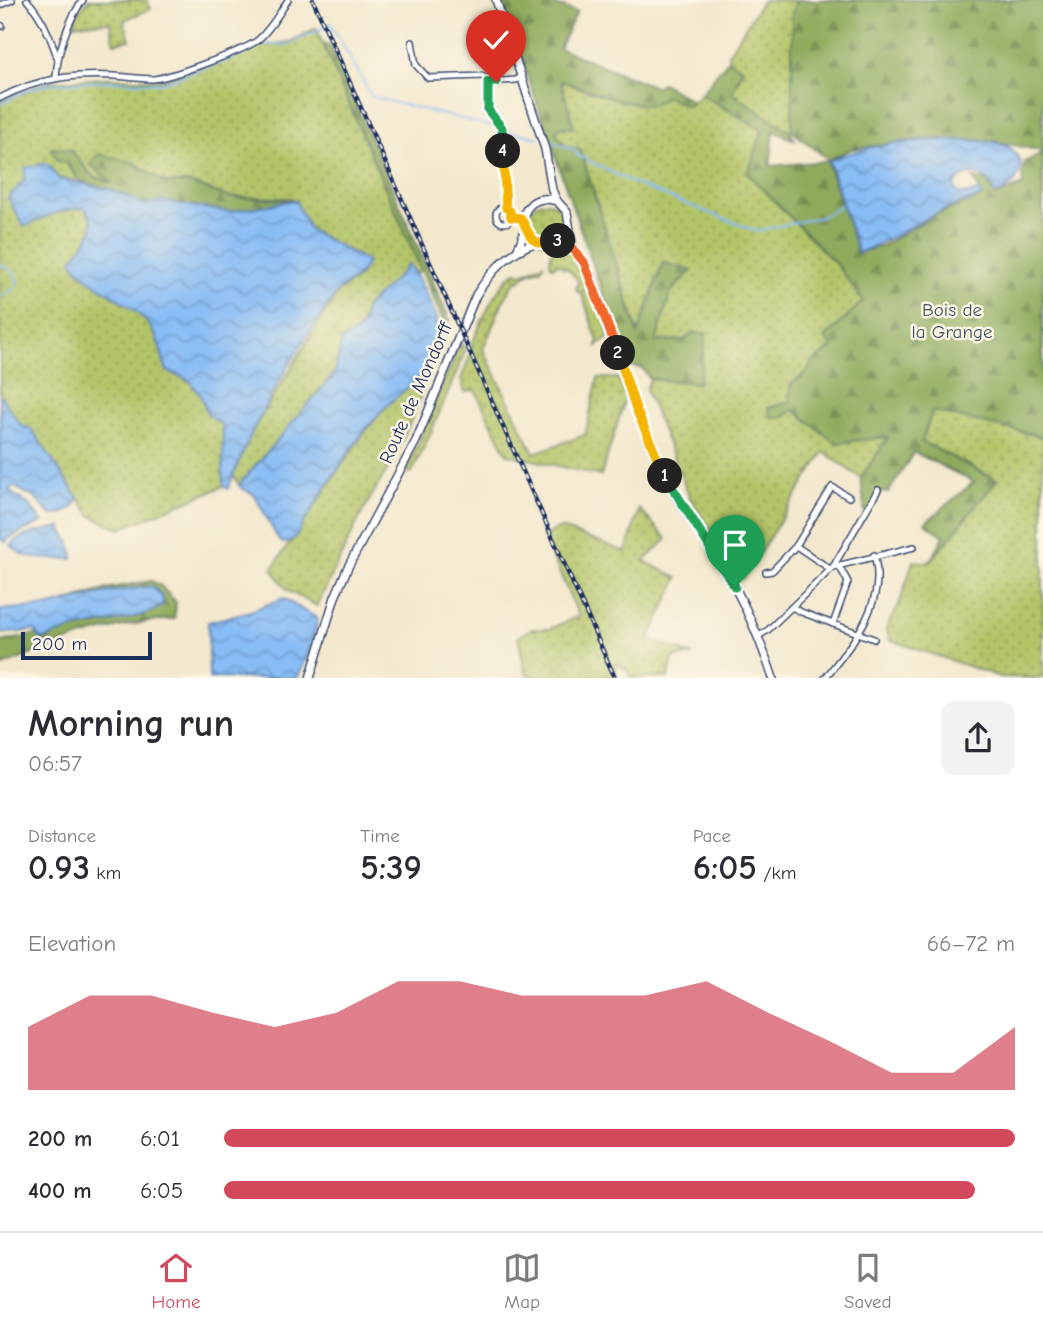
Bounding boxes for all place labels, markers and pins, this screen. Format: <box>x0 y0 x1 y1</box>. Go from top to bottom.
pin <box>466 10 526 82</box>
pin: 4 <box>486 134 520 168</box>
pin: 3 <box>540 224 576 258</box>
pin: 2 <box>600 336 636 370</box>
pin: 1 <box>648 458 682 494</box>
pin <box>705 515 765 587</box>

